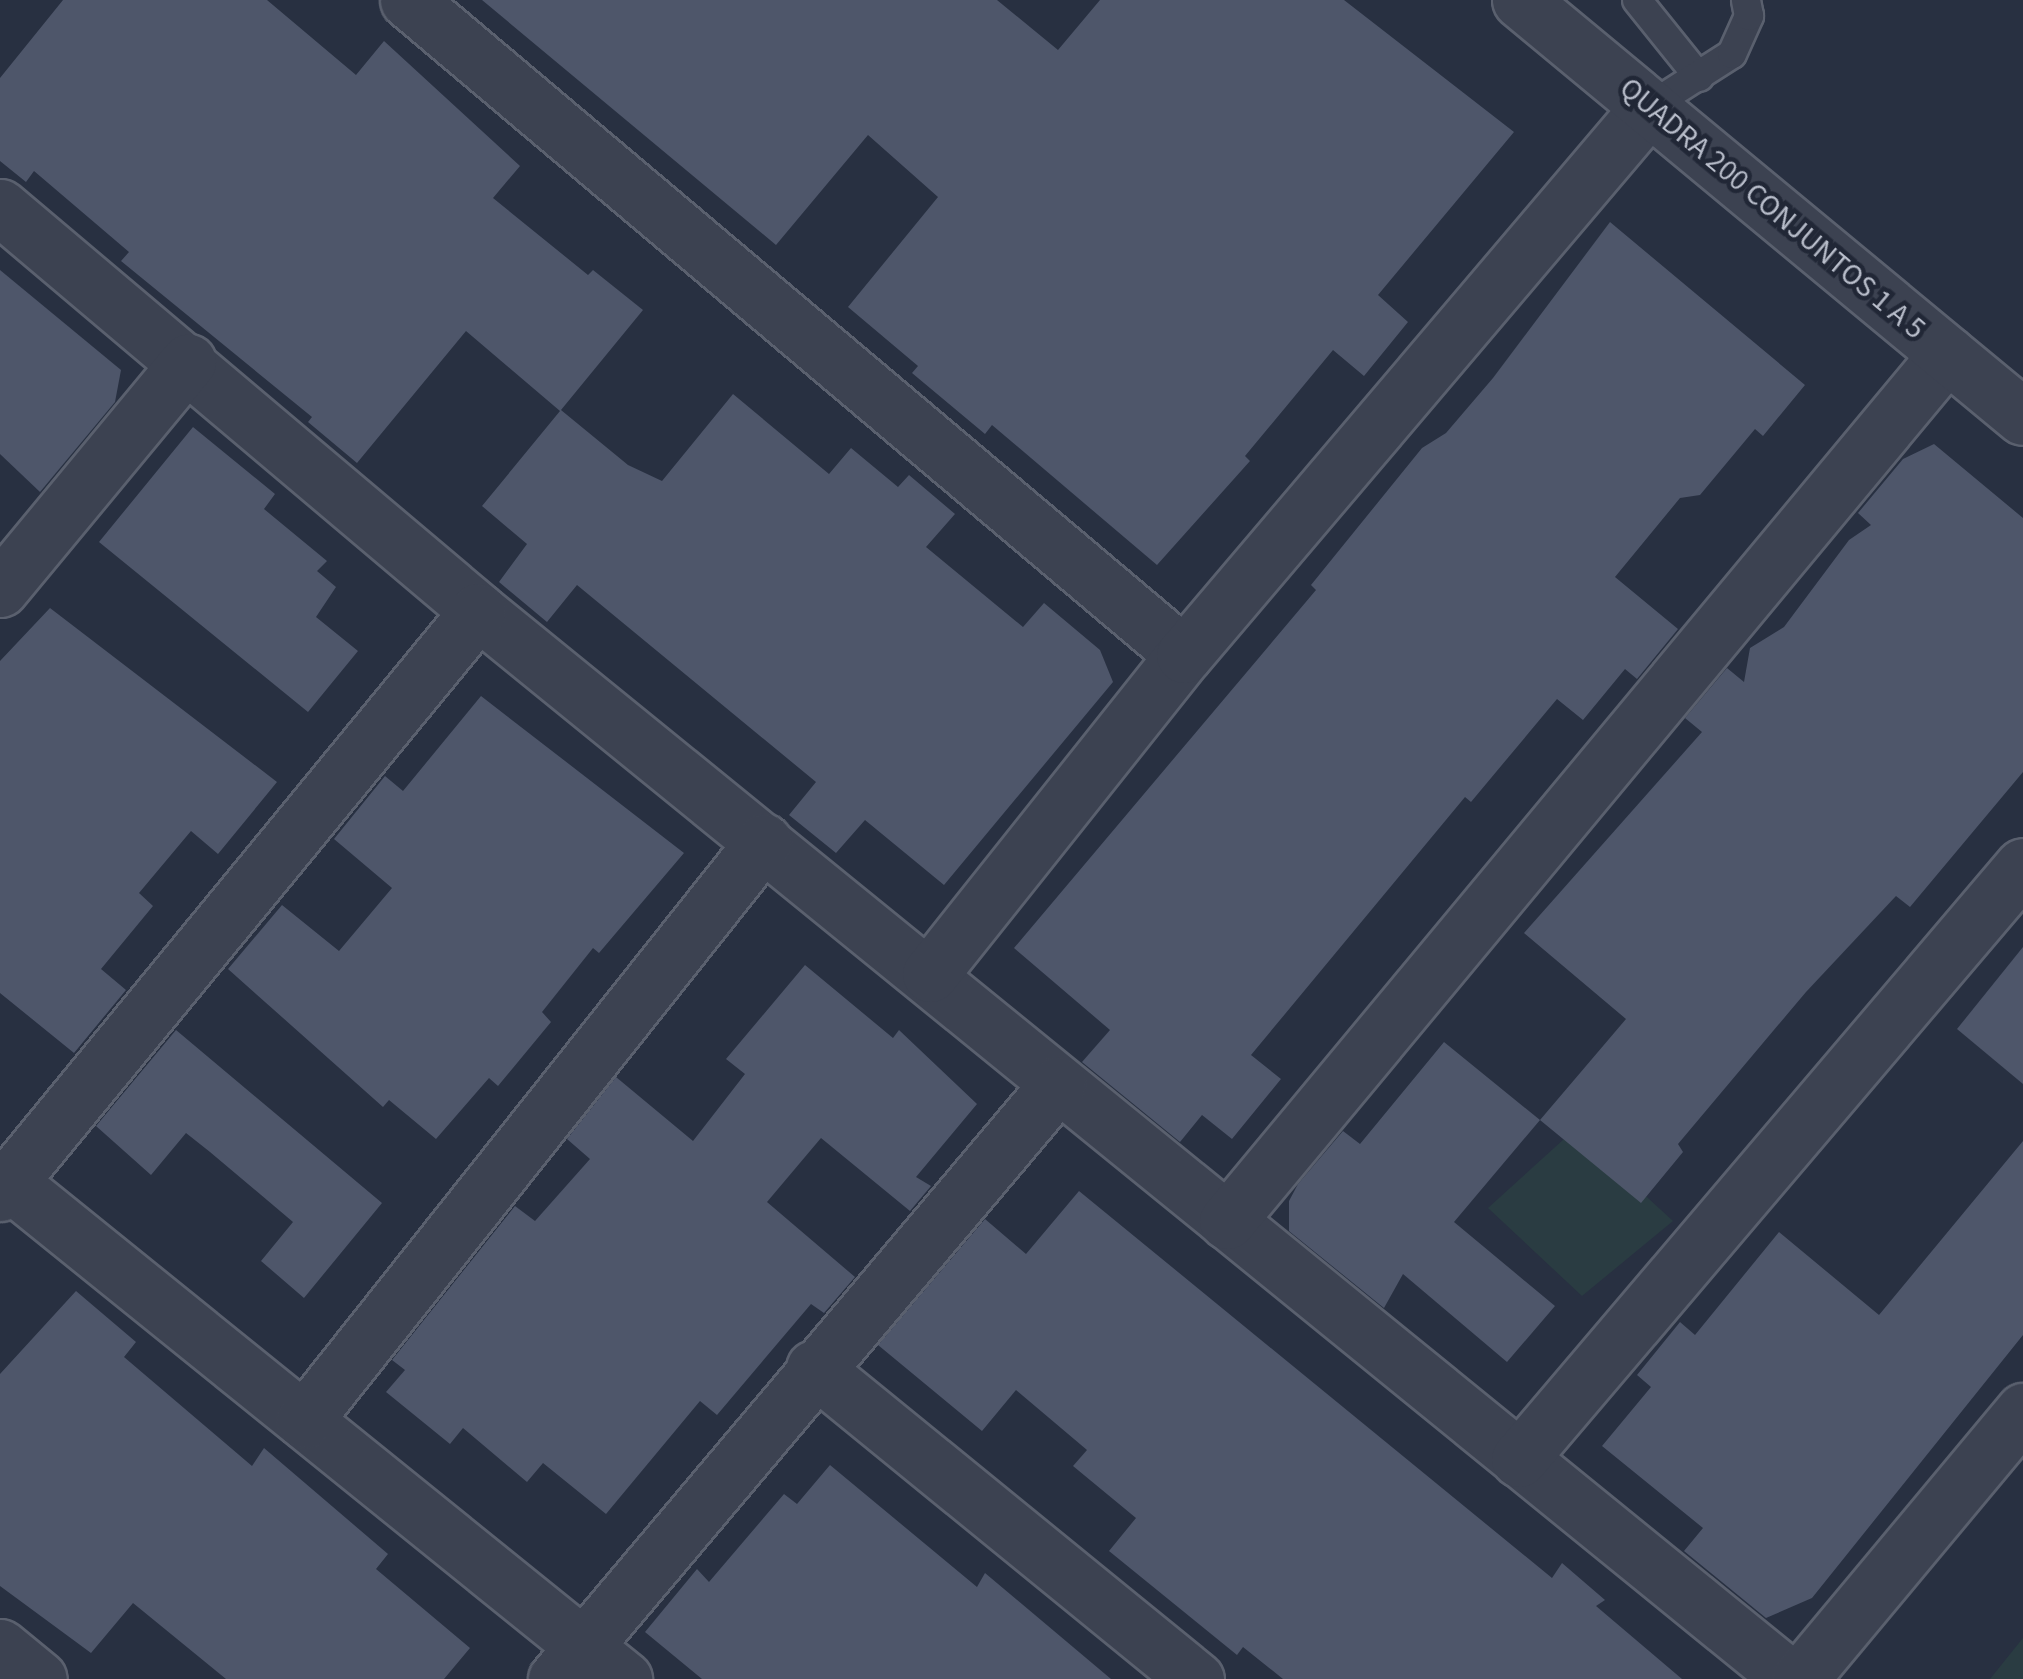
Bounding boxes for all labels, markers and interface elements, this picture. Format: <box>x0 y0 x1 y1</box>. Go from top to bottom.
street label: QUADRA 200 CONJUNTOS 1 A 5 <box>1612 71 1932 347</box>

